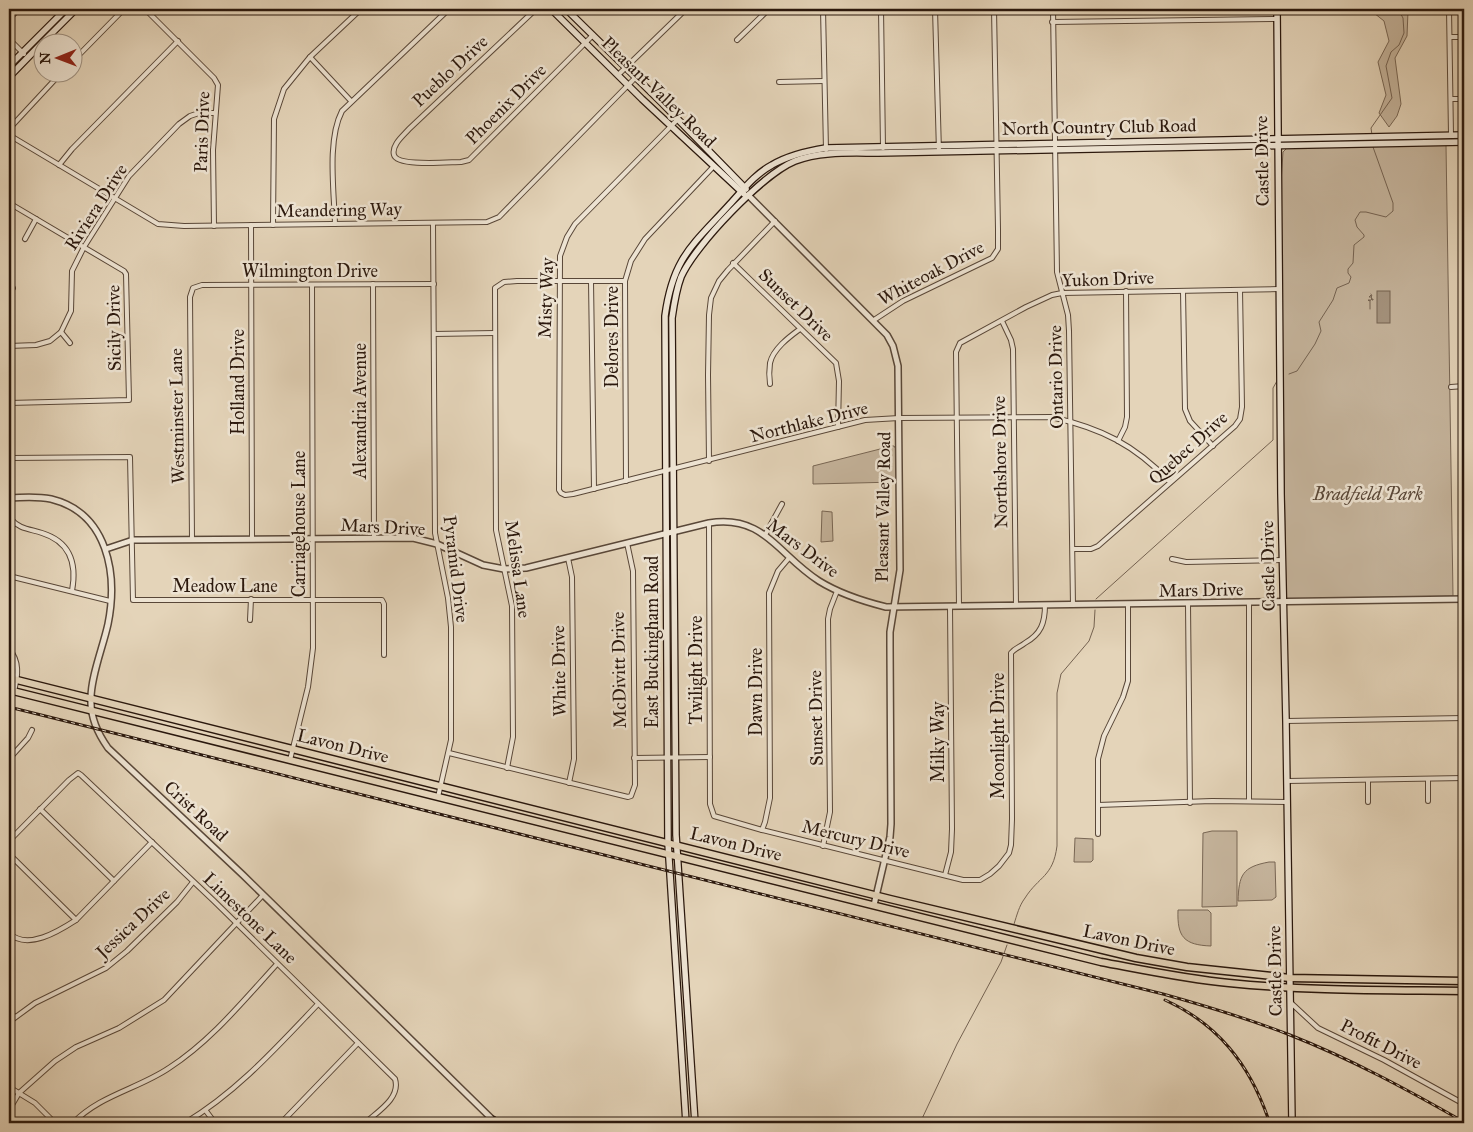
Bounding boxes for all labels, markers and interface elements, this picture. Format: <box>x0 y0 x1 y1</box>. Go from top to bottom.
street label: Pueblo Drive <box>408 30 492 112</box>
north arrow <box>32 32 82 82</box>
street label: Pleasant Valley Road <box>597 32 721 152</box>
text: N <box>37 52 54 64</box>
street label: Phoenix Drive <box>461 59 551 149</box>
street label: Paris Drive <box>190 91 214 173</box>
street label: North Country Club Road <box>1001 114 1197 140</box>
street label: Castle Drive <box>1250 116 1274 206</box>
street label: Riviera Drive <box>60 160 132 254</box>
street label: Meandering Way <box>276 198 403 223</box>
street label: Whiteoak Drive <box>874 236 988 310</box>
street label: Misty Way <box>534 257 558 339</box>
street label: Wilmington Drive <box>242 260 378 283</box>
street label: Sunset Drive <box>754 264 838 346</box>
street label: Yukon Drive <box>1061 266 1155 292</box>
street label: Sicily Drive <box>102 285 126 371</box>
street label: Delores Drive <box>601 286 623 388</box>
street label: Ontario Drive <box>1044 325 1068 429</box>
street label: Holland Drive <box>227 329 249 435</box>
street label: Alexandria Avenue <box>349 343 371 480</box>
street label: Westminster Lane <box>165 348 189 484</box>
street label: Northshore Drive <box>988 396 1012 528</box>
street label: Northlake Drive <box>748 397 870 447</box>
street label: Quebec Drive <box>1144 407 1232 489</box>
street label: Pleasant Valley Road <box>871 431 895 583</box>
street label: Carriagehouse Lane <box>288 451 311 597</box>
park label: Bradfield Park <box>1312 483 1423 505</box>
street label: Mars Drive <box>340 514 426 540</box>
street label: Pyramid Drive <box>439 514 473 624</box>
street label: Mars Drive <box>762 514 844 582</box>
street label: Melissa Lane <box>500 519 536 619</box>
street label: Castle Drive <box>1256 521 1280 611</box>
street label: East Buckingham Road <box>641 556 664 728</box>
street label: Meadow Lane <box>172 575 278 597</box>
street label: Mars Drive <box>1158 578 1244 602</box>
street label: McDivitt Drive <box>607 611 631 729</box>
street label: Twilight Drive <box>685 616 708 724</box>
street label: White Drive <box>547 625 571 717</box>
street label: Dawn Drive <box>745 648 767 736</box>
street label: Sunset Drive <box>804 670 828 766</box>
street label: Moonlight Drive <box>987 673 1010 799</box>
street label: Milky Way <box>927 701 949 783</box>
street label: Lavon Drive <box>295 724 391 768</box>
street label: Crist Road <box>160 776 232 846</box>
street label: Mercury Drive <box>800 815 912 863</box>
street label: Lavon Drive <box>688 822 784 866</box>
street label: Limestone Lane <box>198 868 302 968</box>
street label: Jessica Drive <box>90 883 175 965</box>
street label: Lavon Drive <box>1081 920 1177 960</box>
street label: Castle Drive <box>1263 926 1287 1016</box>
street label: Profit Drive <box>1337 1014 1425 1074</box>

